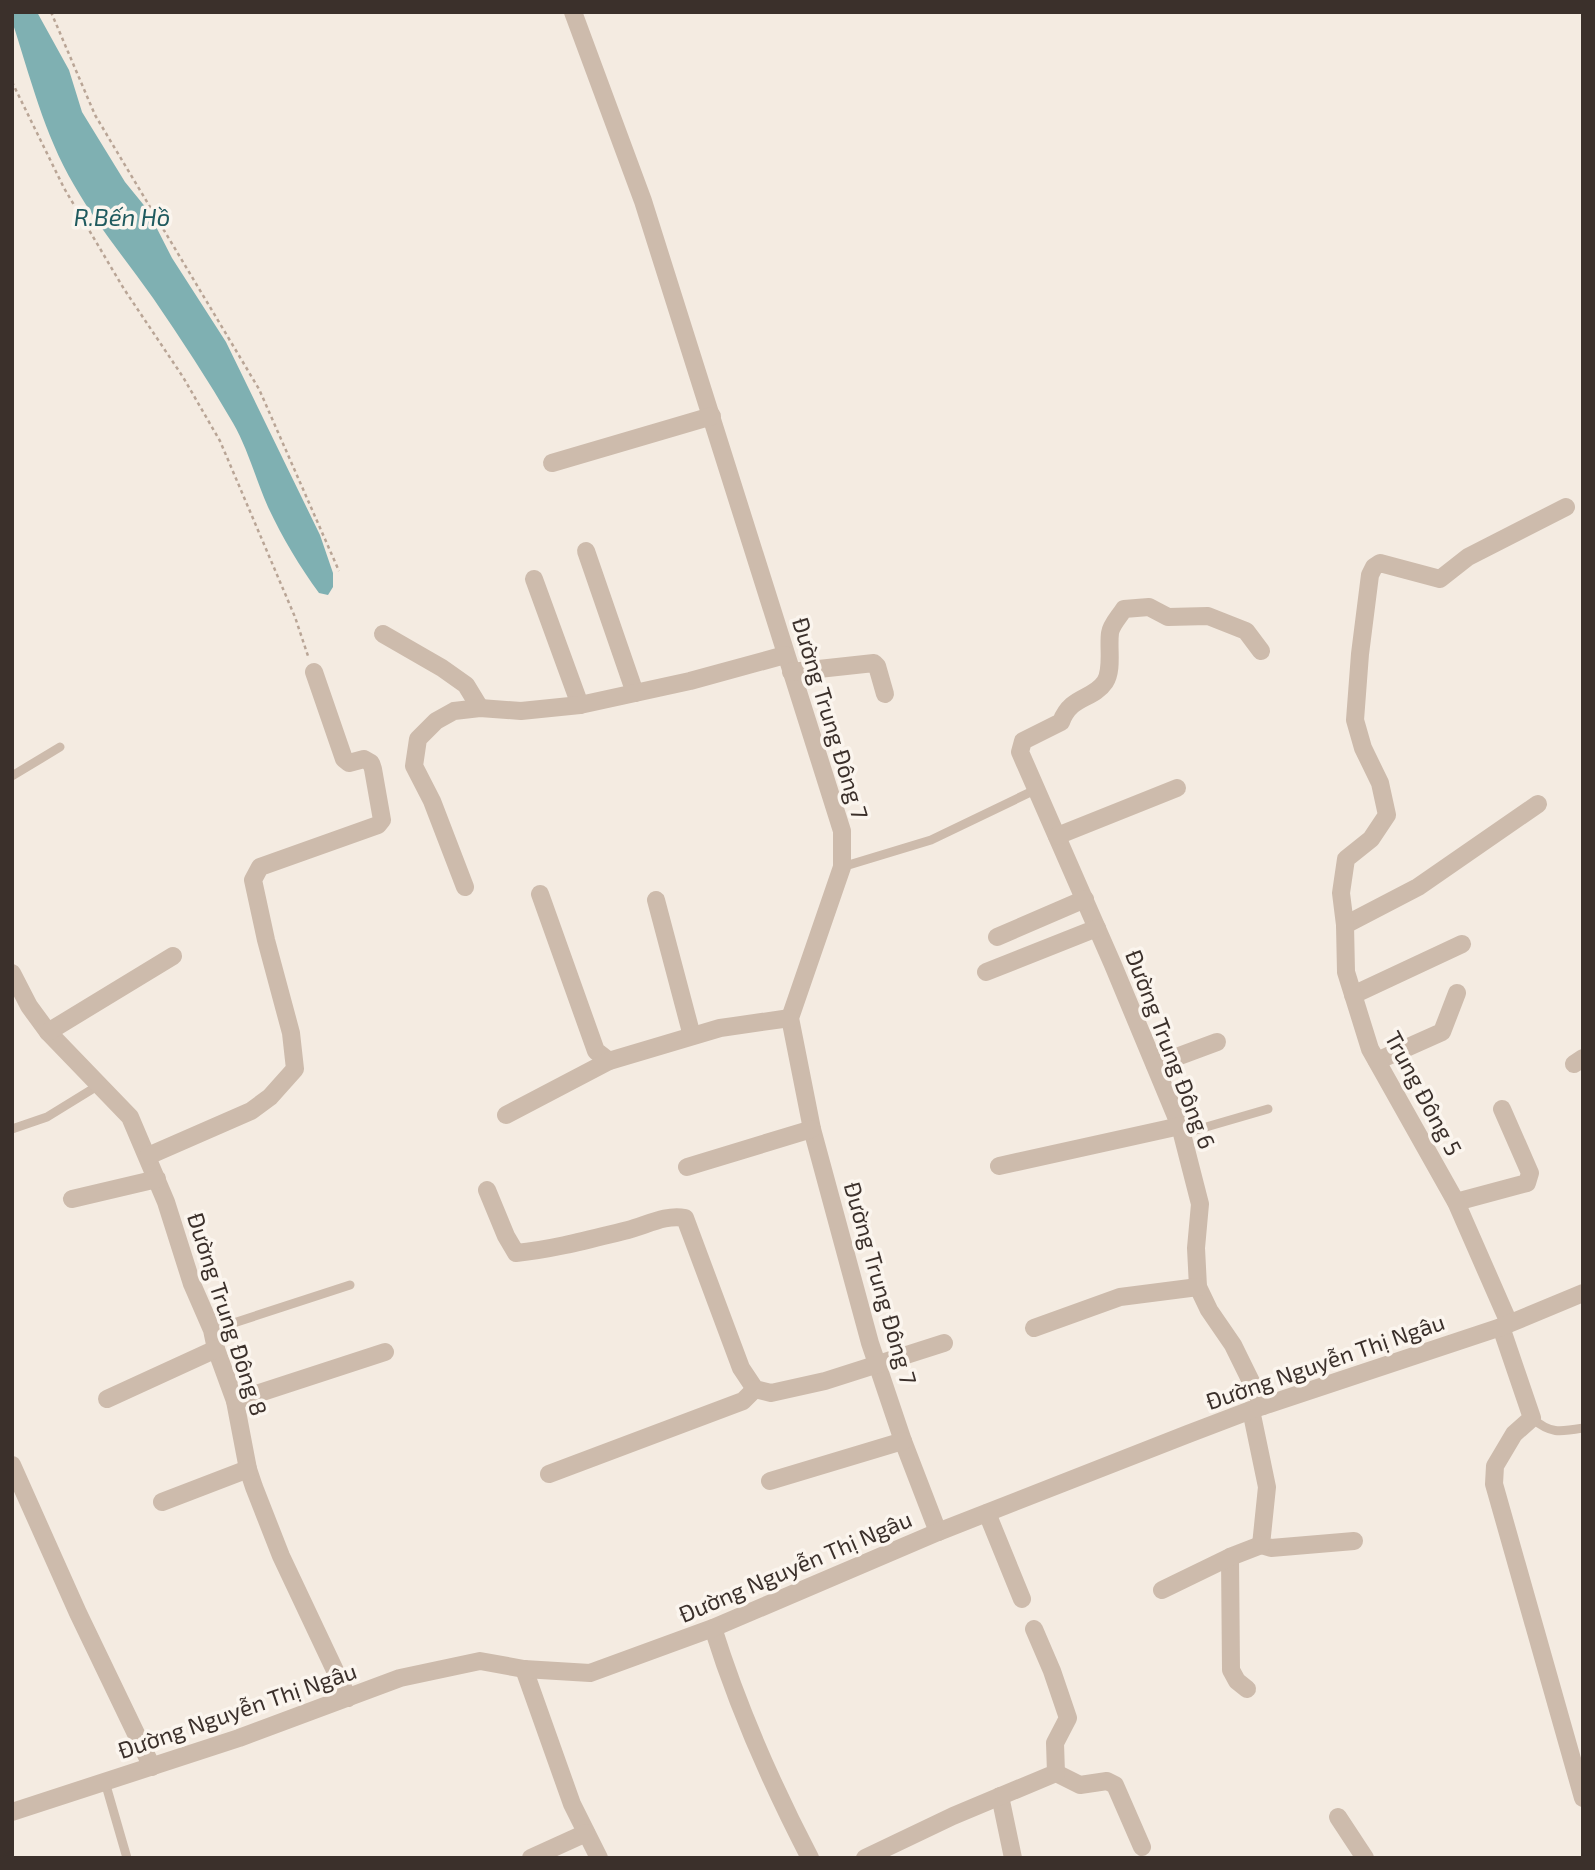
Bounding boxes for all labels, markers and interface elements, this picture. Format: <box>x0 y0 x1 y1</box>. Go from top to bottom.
water label: R.Bến Hồ <box>74 202 170 231</box>
street label: Đường Trung Đông 7 <box>787 614 875 823</box>
street label: Đường Trung Đông 6 <box>1120 945 1222 1153</box>
street label: Trung Đông 5 <box>1379 1026 1469 1160</box>
street label: Đường Trung Đông 7 <box>839 1178 923 1388</box>
street label: Đường Trung Đông 8 <box>182 1209 274 1419</box>
street label: Đường Nguyễn Thị Ngâu <box>1202 1307 1448 1415</box>
street label: Đường Nguyễn Thị Ngâu <box>674 1504 916 1628</box>
street label: Đường Nguyễn Thị Ngâu <box>114 1656 360 1764</box>

